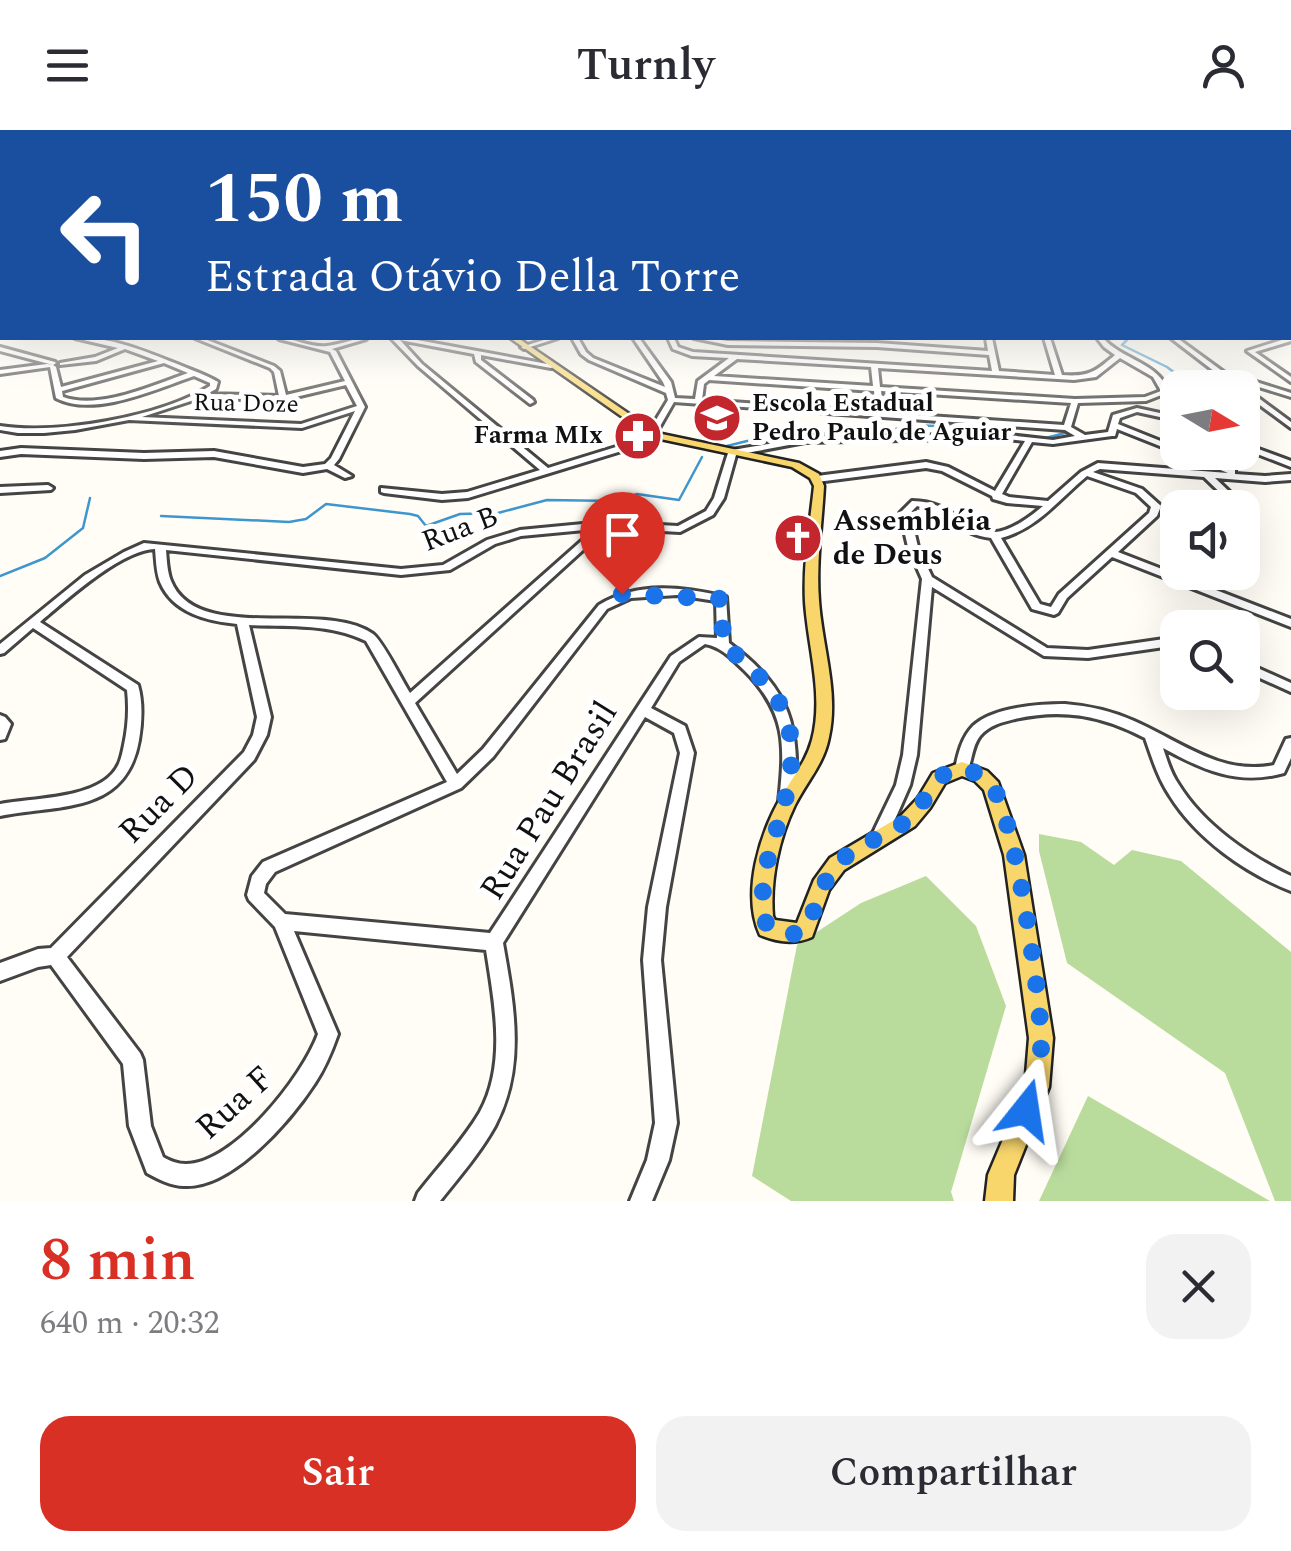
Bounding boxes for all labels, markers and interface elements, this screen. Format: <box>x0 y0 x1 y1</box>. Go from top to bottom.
text: Turnly <box>576 31 715 100</box>
icon: menu <box>40 38 95 93</box>
icon: person <box>1196 38 1251 93</box>
text: 150 m <box>205 147 403 253</box>
icon: left <box>40 170 170 300</box>
text: Estrada Otávio Della Torre <box>205 243 740 312</box>
north arrow <box>1160 370 1260 470</box>
map controls <box>1160 370 1260 710</box>
street label: Rua Doze <box>193 384 299 424</box>
place label: Escola Estadual Pedro Paulo de Aguiar <box>752 385 1012 452</box>
school or university icon: Escola Estadual Pedro Paulo de Aguiar <box>691 392 743 444</box>
pharmacy icon: Farma MIx <box>612 410 664 462</box>
place label: Farma MIx <box>474 417 603 455</box>
button: sound <box>1160 490 1260 590</box>
pin <box>580 492 665 595</box>
street label: Rua B <box>415 493 505 565</box>
place label: Assembléia de Deus <box>833 498 992 578</box>
icon: arrive <box>595 507 650 562</box>
church icon: Assembléia de Deus <box>772 512 824 564</box>
button: search <box>1160 610 1260 710</box>
street label: Rua Pau Brasil <box>467 691 631 911</box>
street label: Rua D <box>106 751 212 857</box>
street label: Rua F <box>184 1053 286 1153</box>
position arrow <box>974 1058 1078 1162</box>
text: 8 min <box>40 1215 196 1307</box>
button: close <box>1146 1234 1251 1339</box>
text: 640 m · 20:32 <box>40 1299 220 1348</box>
button: Sair <box>40 1416 636 1531</box>
button: Compartilhar <box>656 1416 1251 1531</box>

